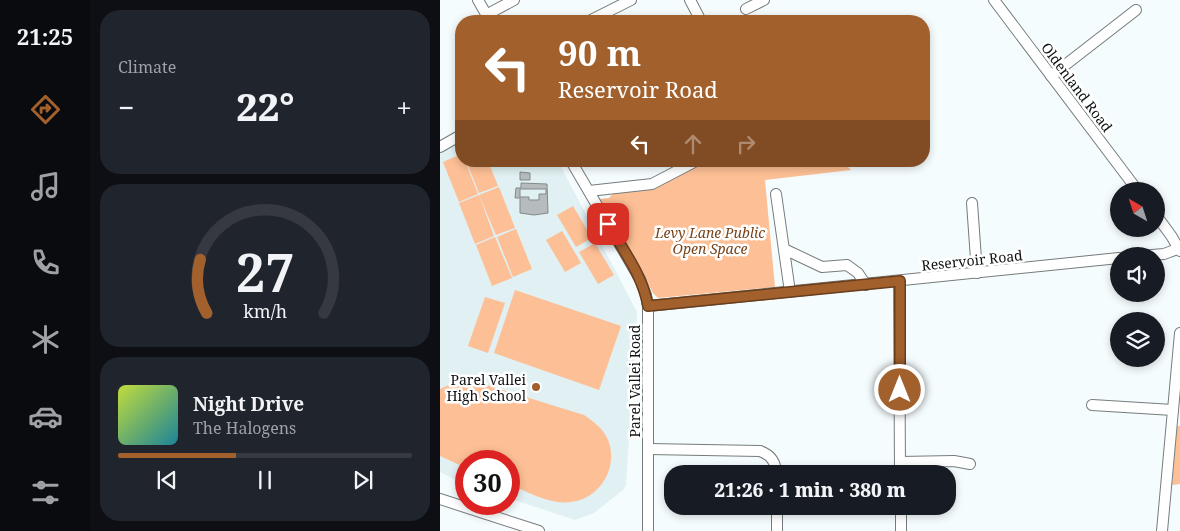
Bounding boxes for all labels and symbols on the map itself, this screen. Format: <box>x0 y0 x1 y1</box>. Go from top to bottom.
street label: Oldenland Road <box>1037 39 1117 136</box>
north arrow <box>1110 182 1165 238</box>
pin <box>587 203 629 245</box>
park label: Levy Lane Public Open Space <box>654 223 765 258</box>
street label: Reservoir Road <box>920 245 1024 275</box>
street label: Parel Vallei Road <box>625 324 644 437</box>
position arrow <box>873 363 925 415</box>
place label: Parel Vallei High School <box>446 370 527 405</box>
marker: Parel Vallei High School <box>530 381 542 393</box>
speed limit sign: 30 <box>455 450 520 515</box>

